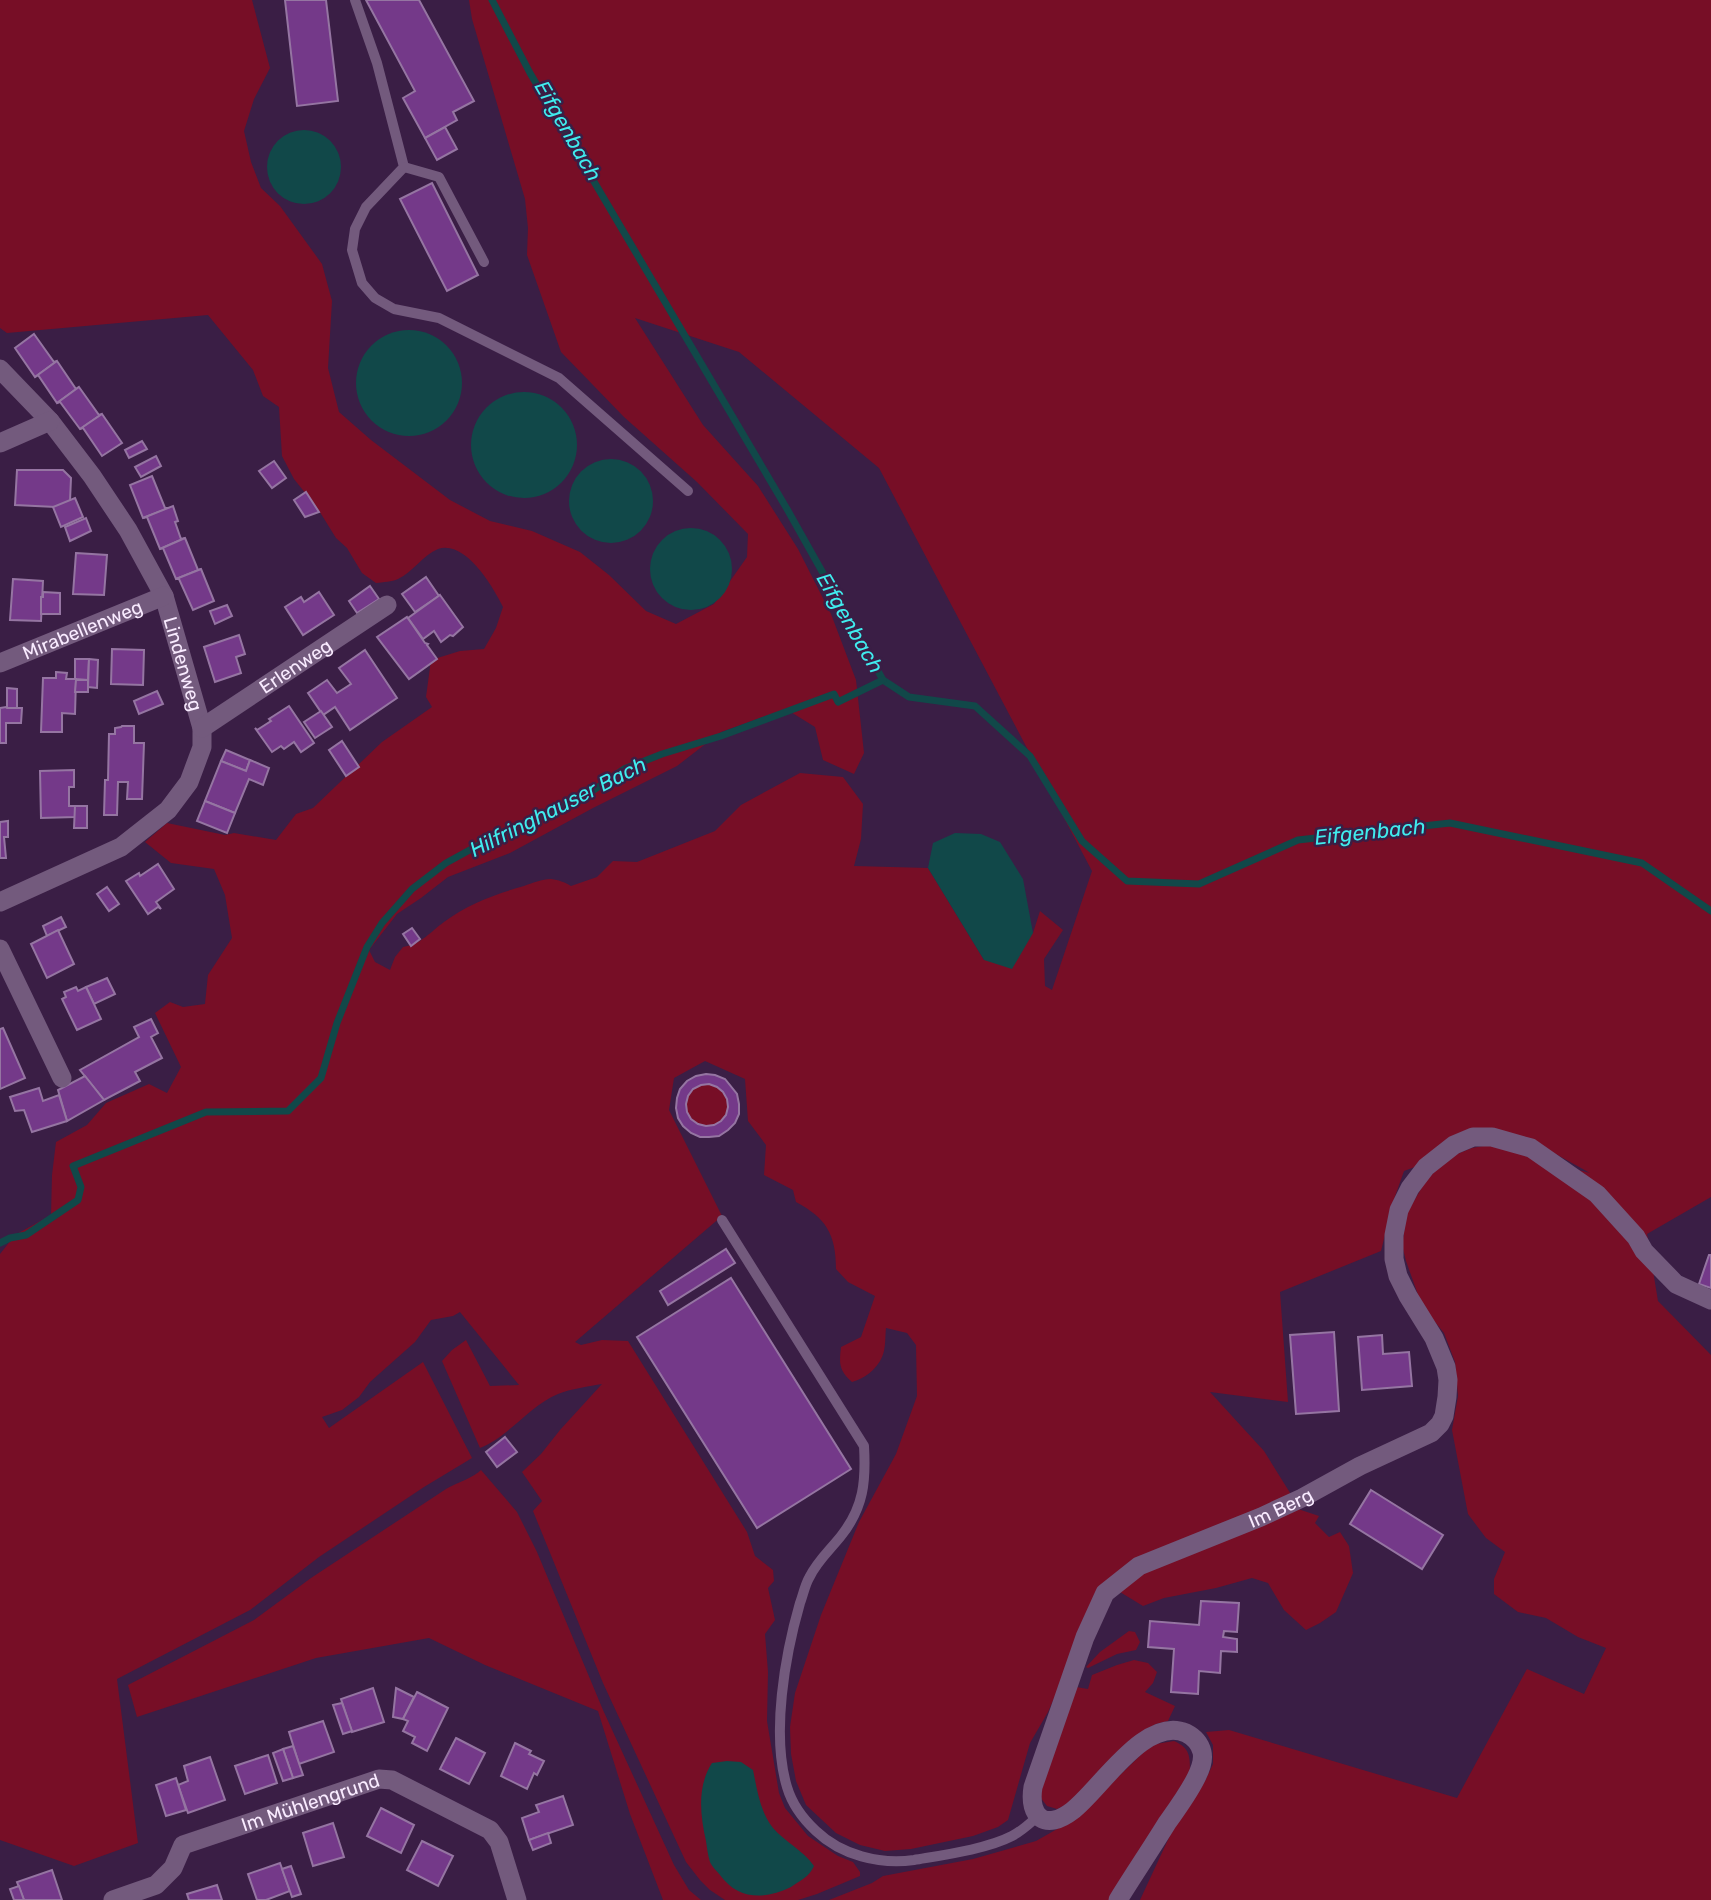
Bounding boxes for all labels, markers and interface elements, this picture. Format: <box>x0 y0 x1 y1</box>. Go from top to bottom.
water label: Eifgenbach <box>530 76 607 185</box>
water label: Eifgenbach <box>812 568 889 677</box>
street label: Mirabellenweg <box>19 595 146 665</box>
street label: Lindenweg <box>159 614 208 714</box>
street label: Erlenweg <box>255 634 336 699</box>
water label: Hilfringhauser Bach <box>465 751 650 862</box>
water label: Eifgenbach <box>1313 813 1427 850</box>
street label: Im Berg <box>1245 1483 1317 1533</box>
street label: Im Mühlengrund <box>238 1769 383 1837</box>

